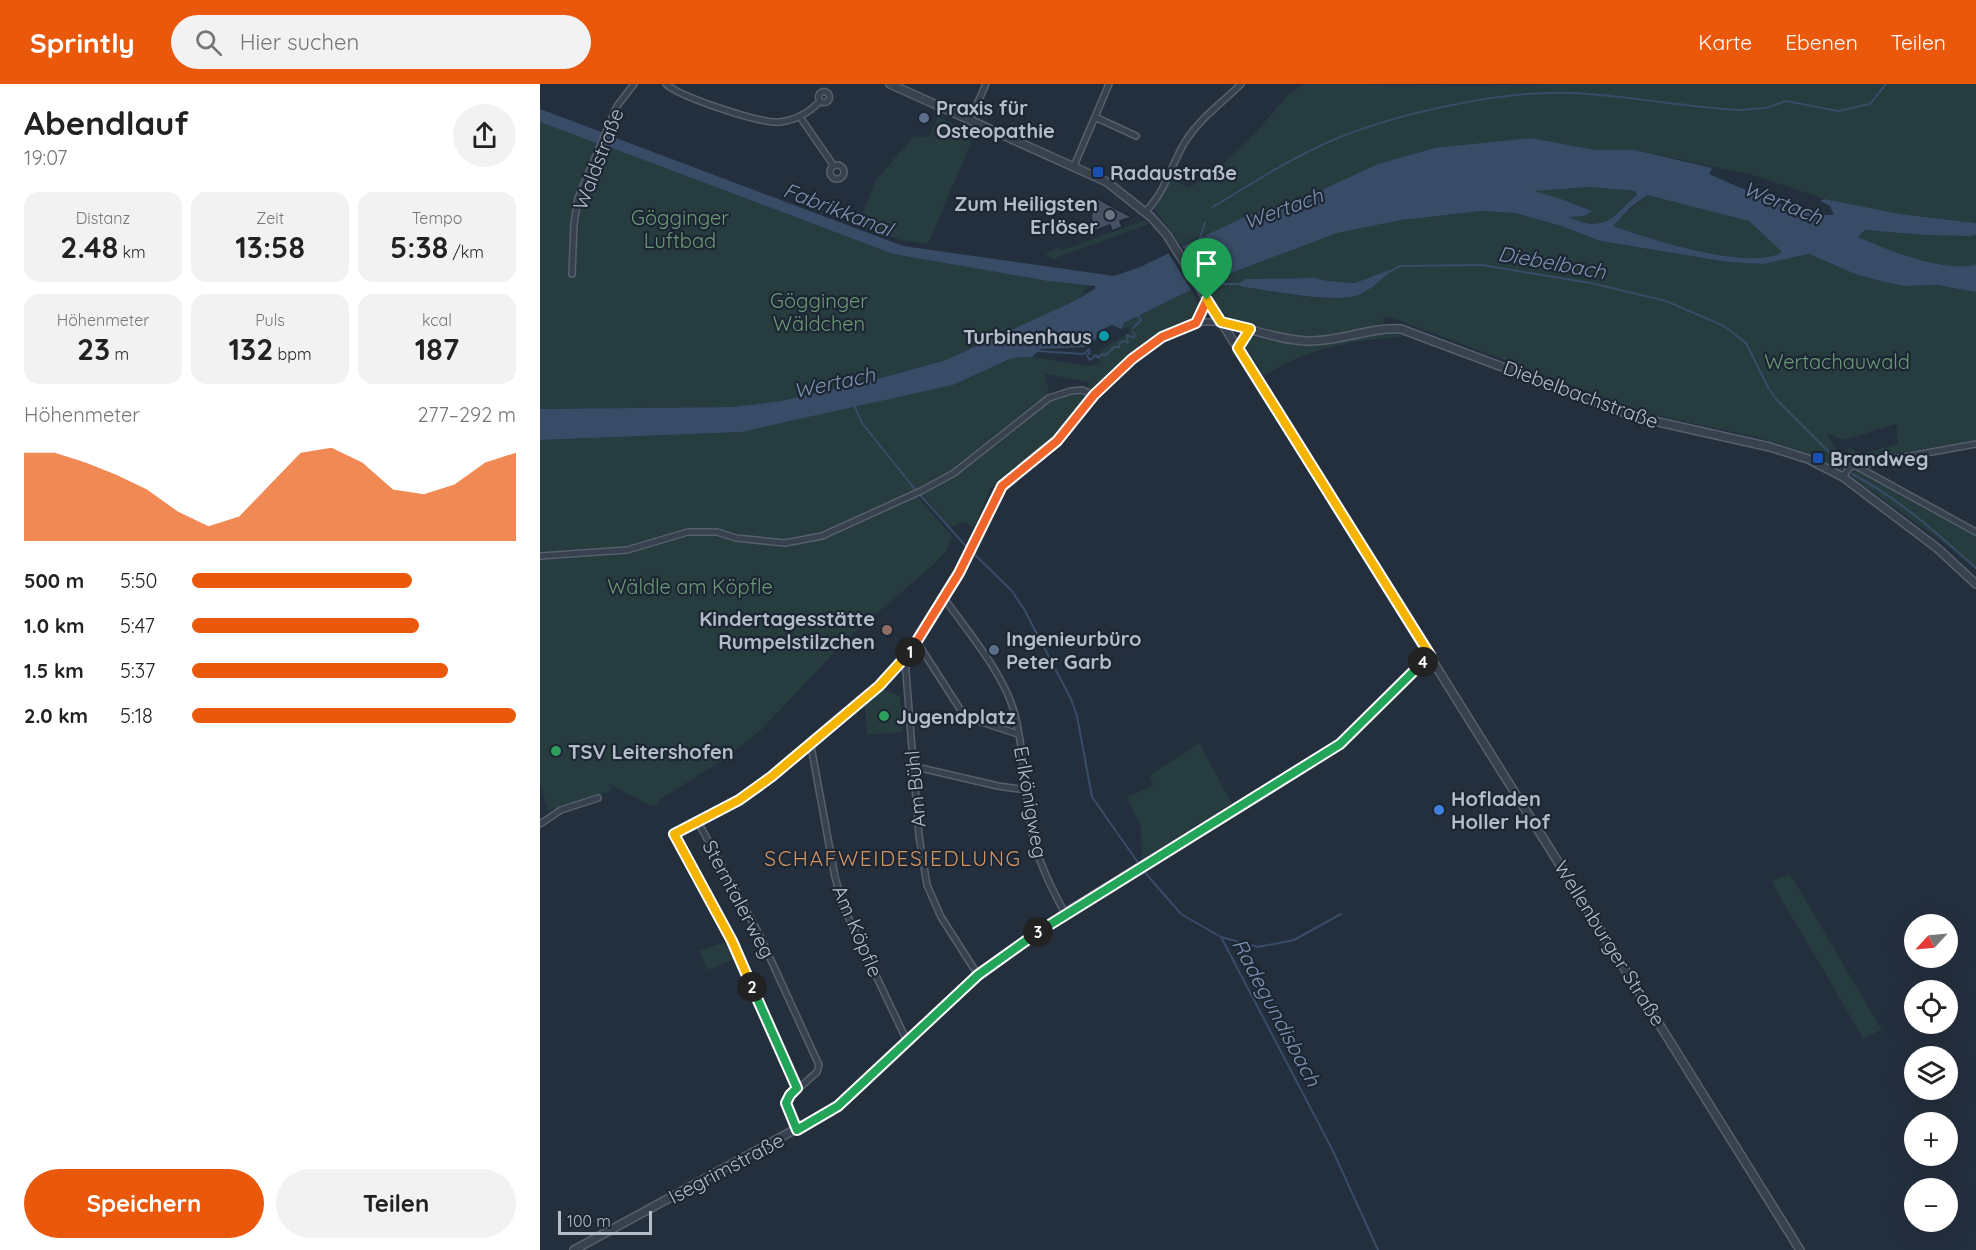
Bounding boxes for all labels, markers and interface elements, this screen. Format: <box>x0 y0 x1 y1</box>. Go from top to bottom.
search box <box>171 15 591 69</box>
text: Sprintly <box>30 25 135 60</box>
icon: search <box>192 26 225 59</box>
text: Hier suchen <box>240 28 359 56</box>
text: Karte <box>1698 29 1752 55</box>
text: Ebenen <box>1785 29 1858 55</box>
text: Teilen <box>1891 29 1946 55</box>
place label: Praxis für Osteopathie <box>936 95 1055 143</box>
text: Abendlauf <box>24 102 189 143</box>
button: share <box>453 104 516 167</box>
street label: Waldstraße <box>567 105 629 213</box>
marker: Praxis für Osteopathie <box>917 111 931 125</box>
text: 19:07 <box>24 145 67 170</box>
place label: Radaustraße <box>1110 160 1237 185</box>
marker: Radaustraße <box>1091 165 1105 179</box>
water label: Wertach <box>1740 174 1827 230</box>
water label: Fabrikkanal <box>780 176 898 242</box>
water label: Wertach <box>1240 181 1327 234</box>
place label: Zum Heiligsten Erlöser <box>954 191 1098 239</box>
park label: Gögginger Luftbad <box>631 205 729 253</box>
text: Distanz <box>76 208 130 228</box>
text: Zeit <box>256 208 284 228</box>
text: Tempo <box>412 208 462 228</box>
marker: Zum Heiligsten Erlöser <box>1103 208 1117 222</box>
text: 2.48 <box>60 228 118 266</box>
text: 13:58 <box>235 228 305 266</box>
text: 5:38 <box>390 228 448 266</box>
pin <box>1181 238 1232 300</box>
water label: Diebelbach <box>1496 240 1609 284</box>
text: km <box>118 242 146 262</box>
text: /km <box>448 242 484 262</box>
icon: arrive <box>1190 247 1223 280</box>
park label: Gögginger Wäldchen <box>770 288 868 336</box>
text: Höhenmeter <box>57 310 149 330</box>
text: Puls <box>255 310 285 330</box>
text: kcal <box>422 310 452 330</box>
place label: Turbinenhaus <box>963 324 1092 349</box>
marker: Turbinenhaus <box>1097 329 1111 343</box>
text: 23 <box>77 330 110 368</box>
text: 132 <box>228 330 273 368</box>
text: 187 <box>415 330 459 368</box>
text: m <box>110 344 129 364</box>
text: bpm <box>273 344 312 364</box>
park label: Wertachauwald <box>1764 349 1910 374</box>
street label: Diebelbachstraße <box>1500 354 1662 434</box>
water label: Wertach <box>791 360 878 403</box>
text: Höhenmeter <box>24 402 140 427</box>
text: 277–292 m <box>418 402 516 427</box>
place label: Brandweg <box>1830 446 1928 471</box>
marker: Brandweg <box>1811 451 1825 465</box>
text: 500 m <box>24 568 84 593</box>
text: 5:50 <box>120 568 157 593</box>
park label: Wäldle am Köpfle <box>607 574 773 599</box>
place label: Kindertagesstätte Rumpelstilzchen <box>699 606 875 654</box>
text: 1.0 km <box>24 613 84 638</box>
text: 5:47 <box>120 613 155 638</box>
marker: Kindertagesstätte Rumpelstilzchen <box>880 623 894 637</box>
place label: Ingenieurbüro Peter Garb <box>1006 626 1141 674</box>
pin: 1 <box>895 637 925 667</box>
text: 1 <box>907 642 913 662</box>
marker: Ingenieurbüro Peter Garb <box>987 643 1001 657</box>
pin: 4 <box>1408 647 1438 677</box>
text: 4 <box>1418 652 1428 672</box>
text: 1.5 km <box>24 658 84 683</box>
text: 5:37 <box>120 658 155 683</box>
text: 2.0 km <box>24 703 88 728</box>
text: 5:18 <box>120 703 153 728</box>
place label: Jugendplatz <box>896 704 1016 729</box>
marker: Jugendplatz <box>877 709 891 723</box>
place label: TSV Leitershofen <box>568 739 734 764</box>
marker: TSV Leitershofen <box>549 744 563 758</box>
street label: Erlkönigweg <box>1009 744 1053 860</box>
street label: Am Bühl <box>899 750 931 828</box>
place label: Hofladen Holler Hof <box>1451 786 1550 834</box>
marker: Hofladen Holler Hof <box>1432 803 1446 817</box>
street label: Sterntalerweg <box>697 836 781 962</box>
district label: SCHAFWEIDESIEDLUNG <box>764 845 1022 871</box>
street label: Wellenburger Straße <box>1549 856 1671 1030</box>
street label: Am Köpfle <box>827 881 889 981</box>
north arrow <box>1904 914 1958 968</box>
map controls <box>1904 914 1958 1232</box>
pin: 3 <box>1023 917 1053 947</box>
text: 3 <box>1034 922 1042 942</box>
water label: Radegundisbach <box>1227 934 1327 1091</box>
pin: 2 <box>737 972 767 1002</box>
text: 2 <box>747 977 757 997</box>
button: locate <box>1904 980 1958 1034</box>
button: layers <box>1904 1046 1958 1100</box>
button: + <box>1904 1112 1958 1166</box>
street label: Isegrimstraße <box>664 1127 788 1209</box>
button: Speichern <box>24 1169 264 1238</box>
button: Teilen <box>276 1169 516 1238</box>
button: − <box>1904 1178 1958 1232</box>
scale bar <box>558 1208 652 1236</box>
text: 100 m <box>567 1211 611 1231</box>

